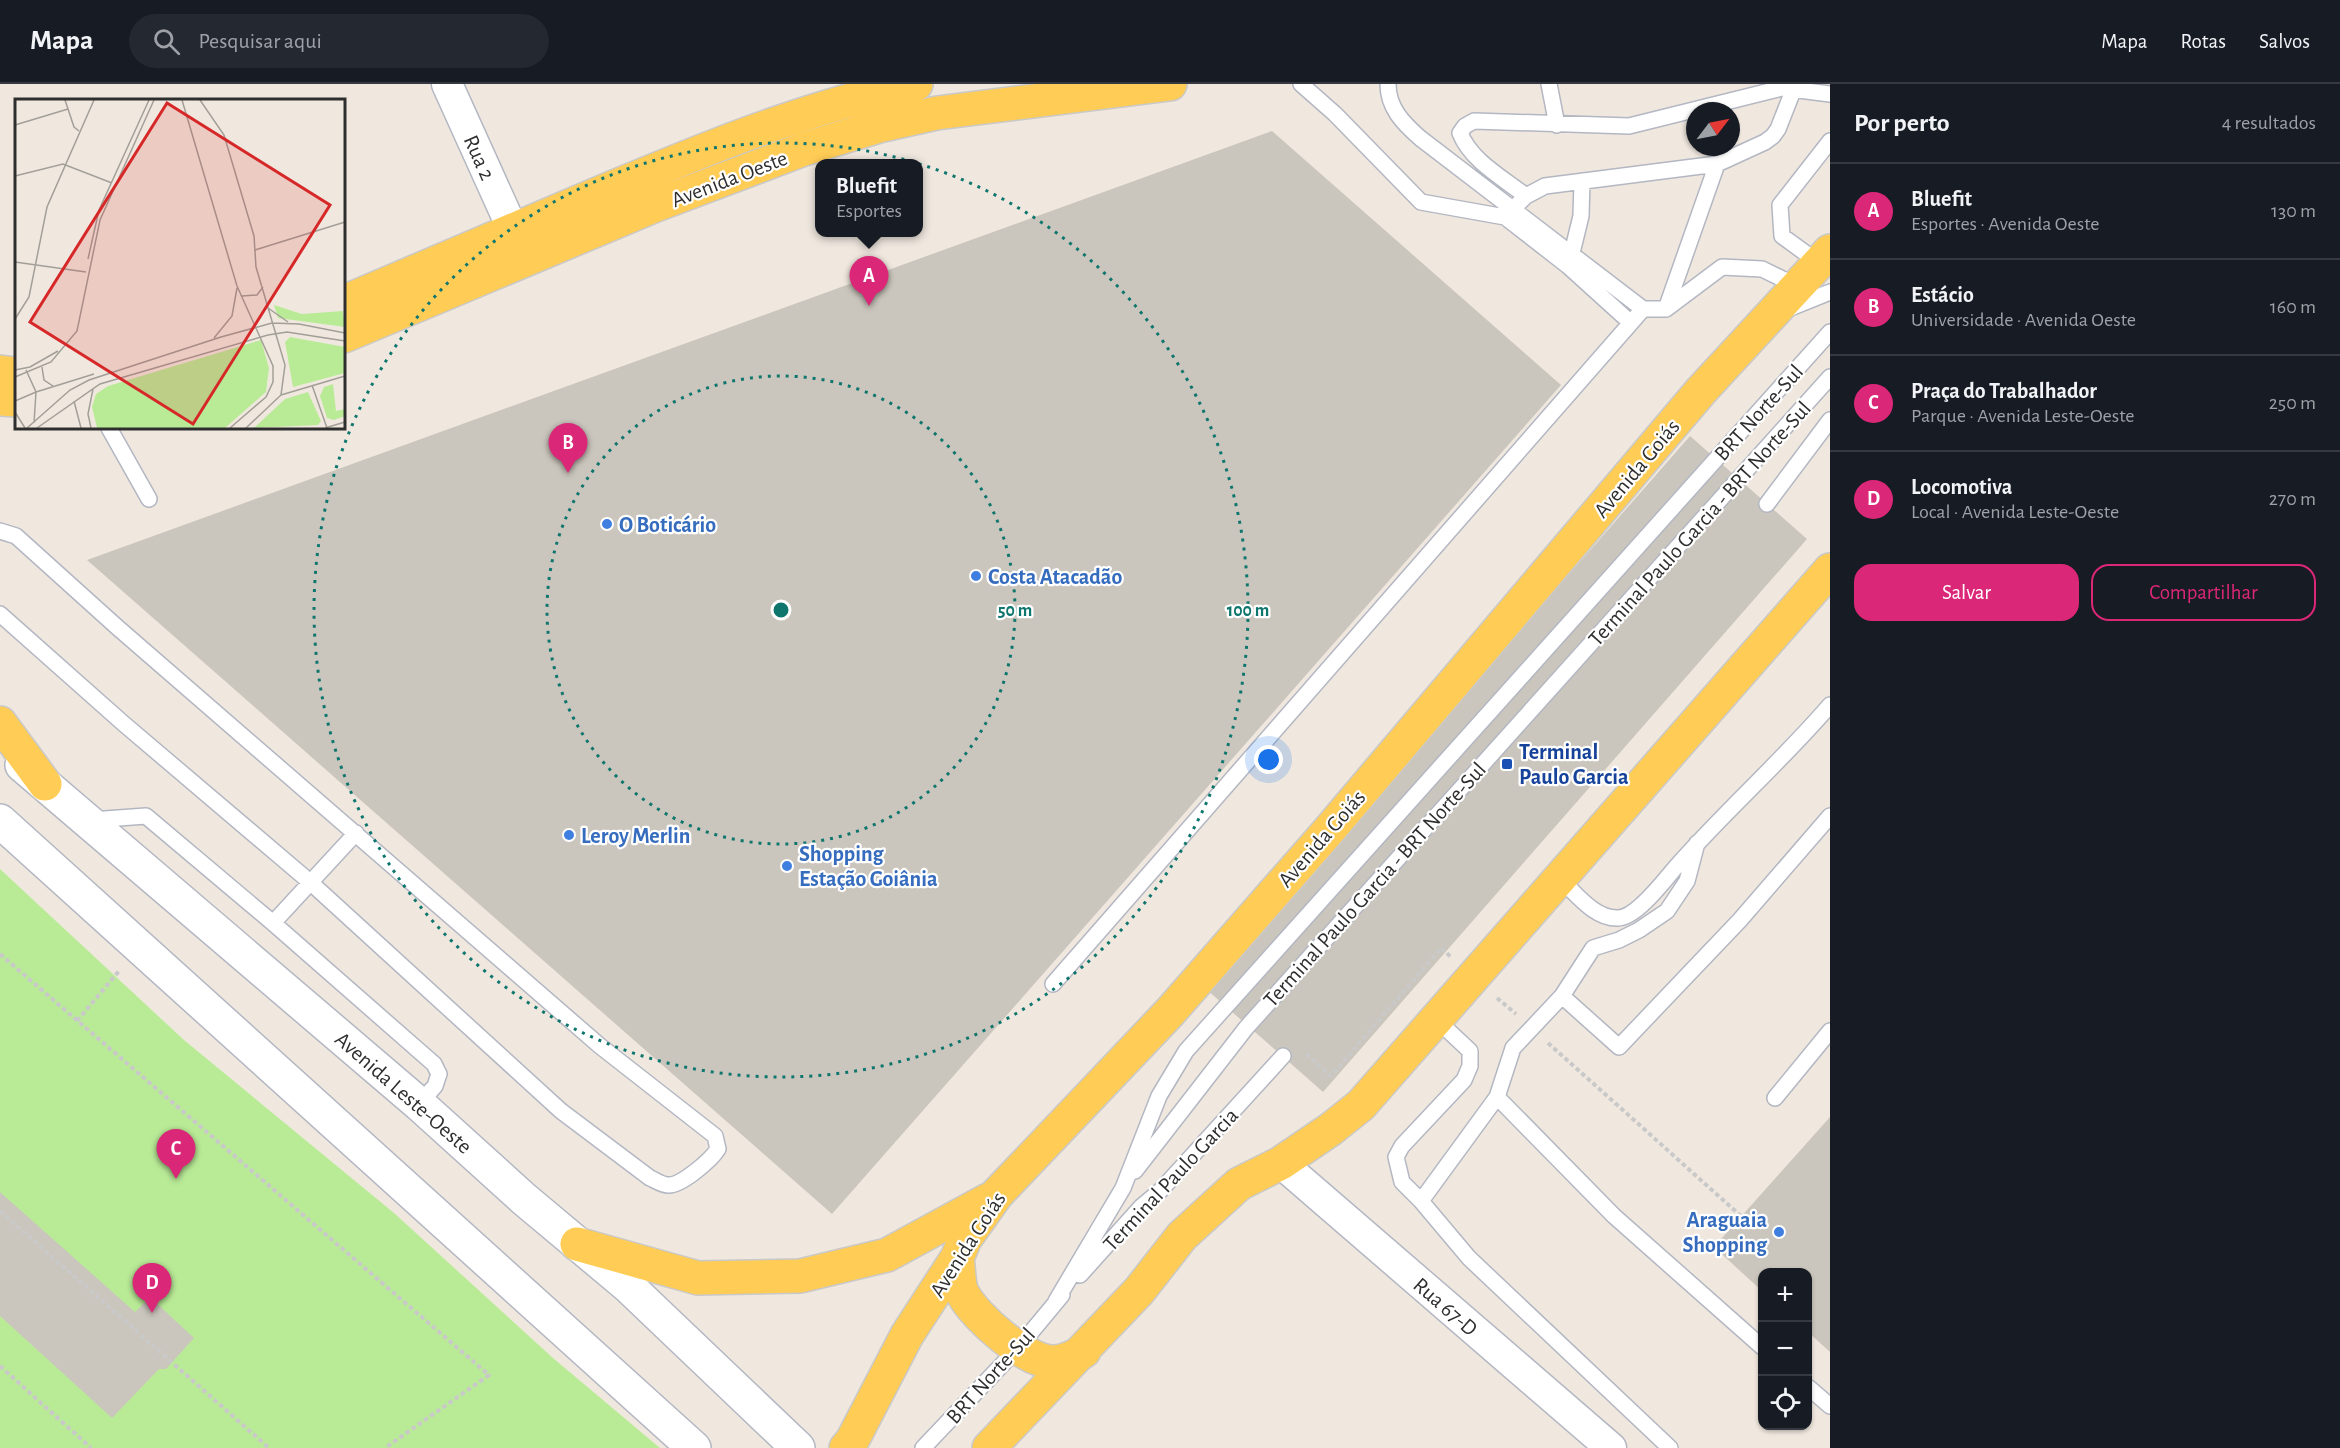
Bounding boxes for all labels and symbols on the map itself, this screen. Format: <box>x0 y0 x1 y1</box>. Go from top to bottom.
inset map <box>15 99 345 429</box>
north arrow <box>1686 102 1740 156</box>
street label: Rua 2 <box>460 132 499 183</box>
street label: Avenida Oeste <box>668 147 790 211</box>
pin: A <box>850 256 888 306</box>
street label: BRT Norte-Sul <box>1710 361 1807 465</box>
street label: Terminal Paulo Garcia - BRT Norte-Sul <box>1584 397 1815 650</box>
street label: Avenida Goiás <box>1590 415 1684 522</box>
pin: B <box>548 424 588 473</box>
place label: O Boticário <box>619 514 716 536</box>
marker: O Boticário <box>600 517 614 531</box>
place label: Costa Atacadão <box>988 566 1122 588</box>
marker: Costa Atacadão <box>969 569 983 583</box>
centre of rings <box>771 600 791 620</box>
text: 50 m <box>998 602 1032 620</box>
text: 100 m <box>1227 602 1269 620</box>
place label: Terminal Paulo Garcia <box>1519 741 1629 788</box>
your location <box>1254 745 1283 774</box>
marker: Terminal Paulo Garcia <box>1500 757 1514 771</box>
street label: Terminal Paulo Garcia - BRT Norte-Sul <box>1259 758 1490 1011</box>
street label: Avenida Goiás <box>1274 786 1370 891</box>
place label: Leroy Merlin <box>581 825 690 848</box>
marker: Leroy Merlin <box>562 828 576 842</box>
place label: Shopping Estação Goiânia <box>799 843 938 890</box>
marker: Shopping Estação Goiânia <box>780 859 794 873</box>
street label: Avenida Leste-Oeste <box>331 1028 476 1158</box>
street label: Terminal Paulo Garcia <box>1099 1104 1242 1255</box>
pin: C <box>156 1130 195 1179</box>
street label: Avenida Goiás <box>926 1188 1010 1301</box>
place label: Araguaia Shopping <box>1682 1209 1768 1256</box>
marker: Araguaia Shopping <box>1772 1225 1786 1239</box>
pin: D <box>132 1264 172 1313</box>
street label: Rua 67-D <box>1409 1273 1481 1340</box>
street label: BRT Norte-Sul <box>942 1324 1039 1428</box>

